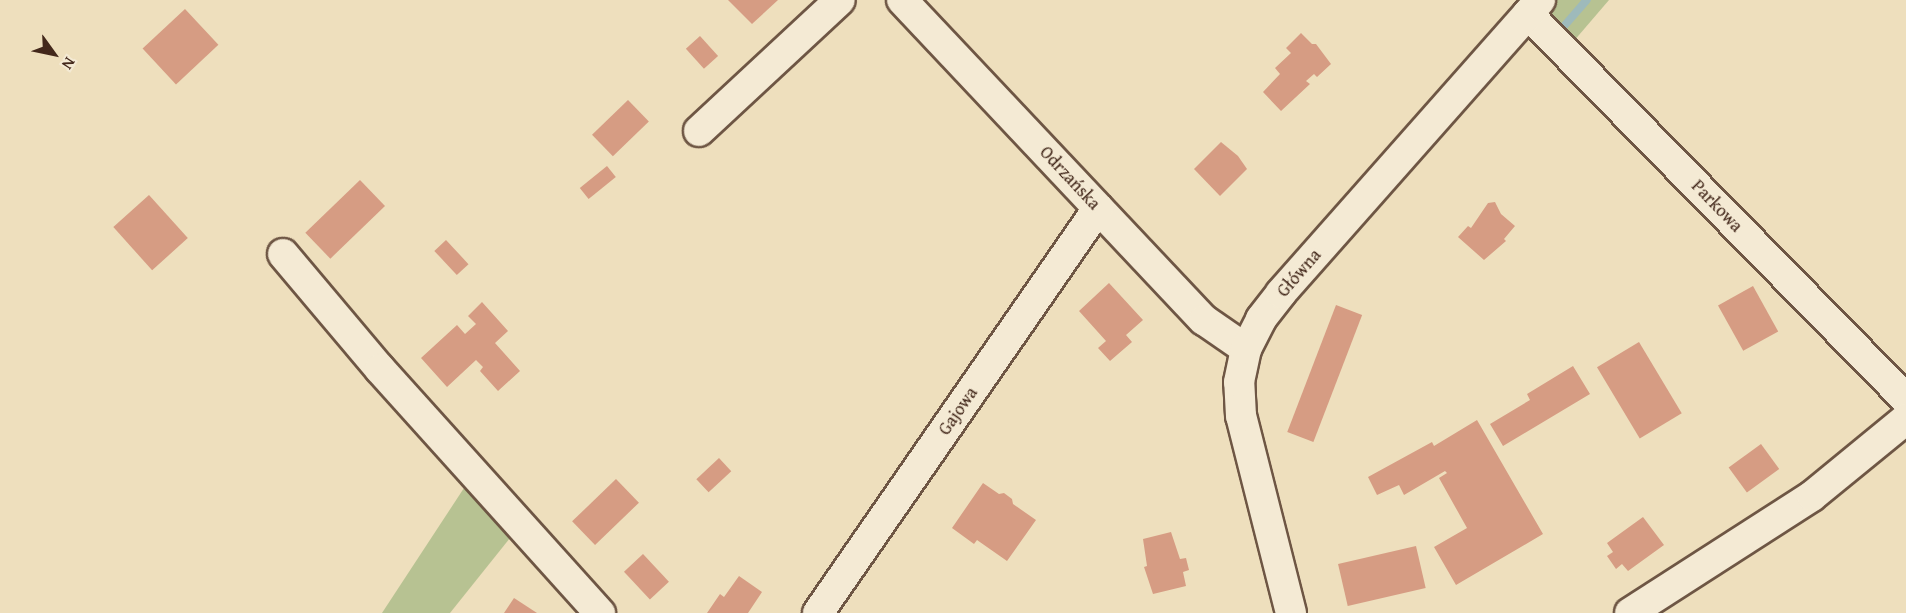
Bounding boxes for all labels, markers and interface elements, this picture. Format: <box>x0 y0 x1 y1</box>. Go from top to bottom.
north arrow <box>24 24 84 84</box>
text: N <box>56 53 82 75</box>
street label: Odrzańska <box>1035 142 1105 214</box>
street label: Parkowa <box>1687 175 1747 237</box>
street label: Główna <box>1272 245 1326 301</box>
street label: Gajowa <box>934 383 982 439</box>

